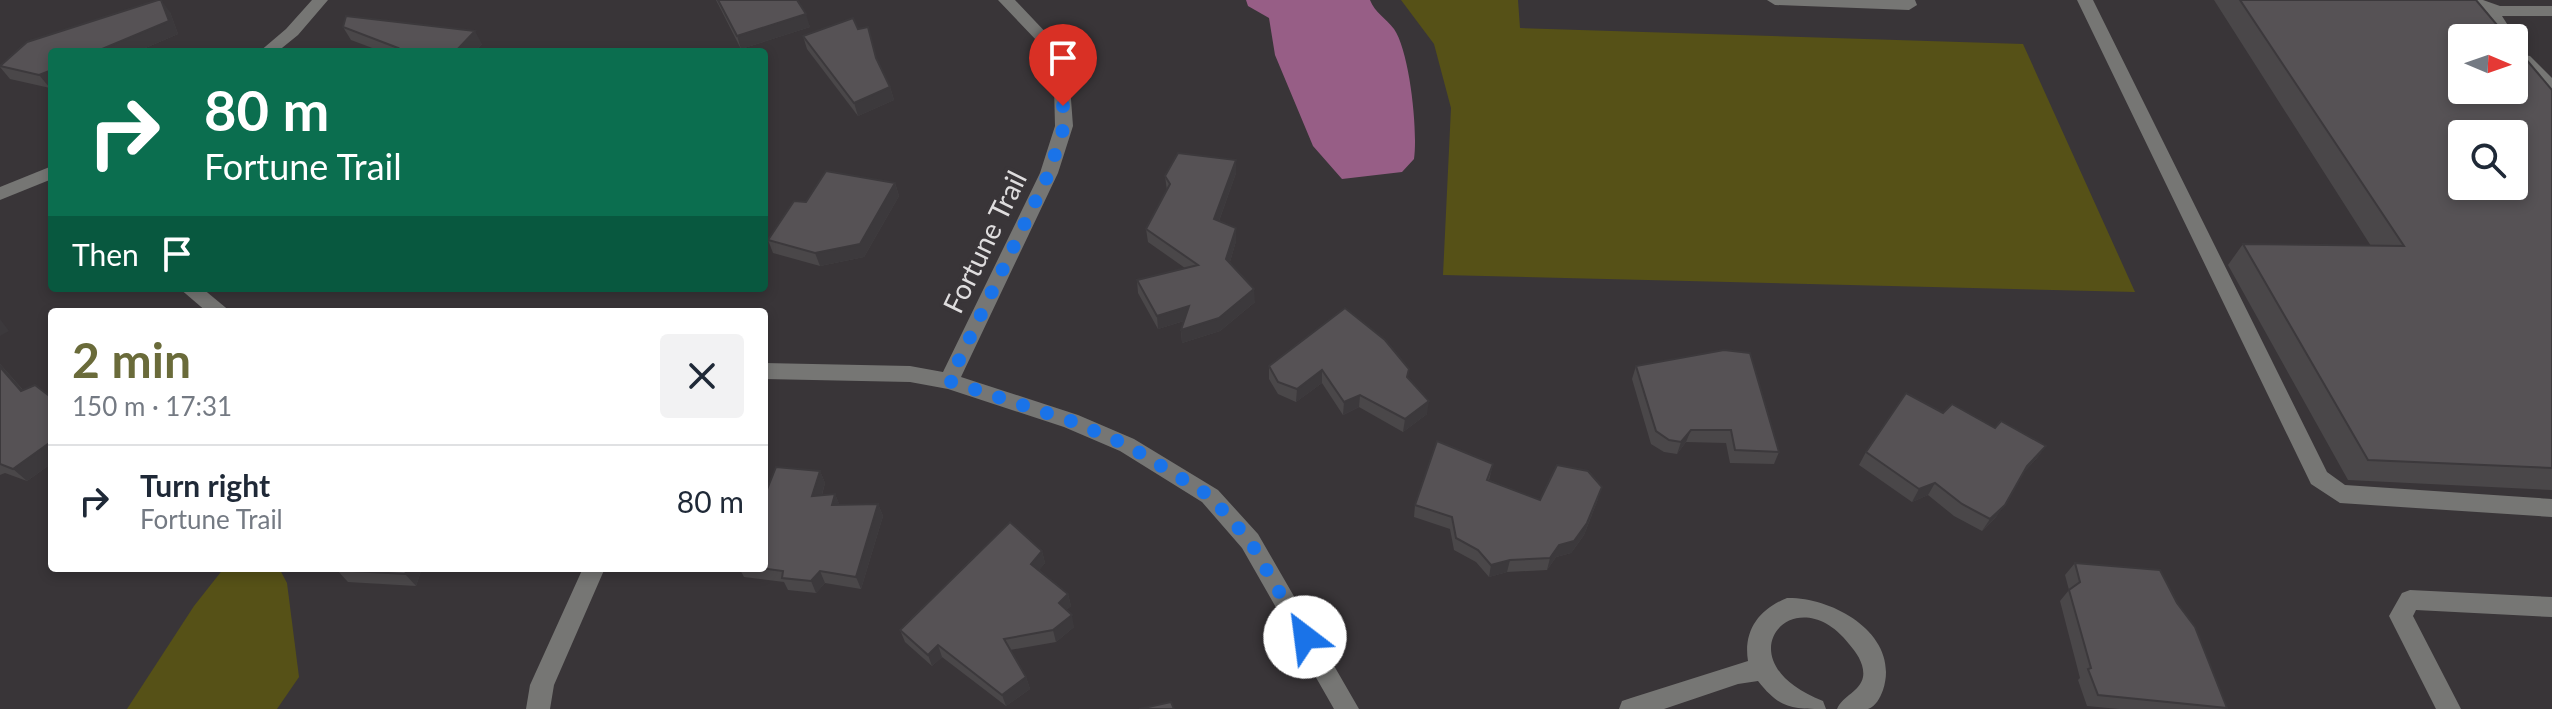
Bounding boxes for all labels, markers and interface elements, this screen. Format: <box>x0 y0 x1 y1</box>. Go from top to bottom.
pin <box>1029 24 1097 106</box>
north arrow <box>2448 24 2528 104</box>
map controls <box>2448 24 2528 200</box>
icon: arrive <box>1041 36 1085 80</box>
text: 80 m <box>204 76 329 143</box>
icon: right <box>72 80 176 184</box>
button: search <box>2448 120 2528 200</box>
text: Fortune Trail <box>204 144 402 188</box>
street label: Fortune Trail <box>935 165 1033 318</box>
icon: arrive <box>155 232 199 276</box>
text: Then <box>72 236 139 272</box>
text: 2 min <box>72 331 191 388</box>
button: close <box>660 334 744 418</box>
text: 150 m · 17:31 <box>72 390 232 422</box>
text: Turn right <box>140 467 270 503</box>
icon: right <box>72 479 116 523</box>
text: 80 m <box>677 483 744 519</box>
text: Fortune Trail <box>140 503 283 535</box>
position arrow <box>1263 595 1347 679</box>

